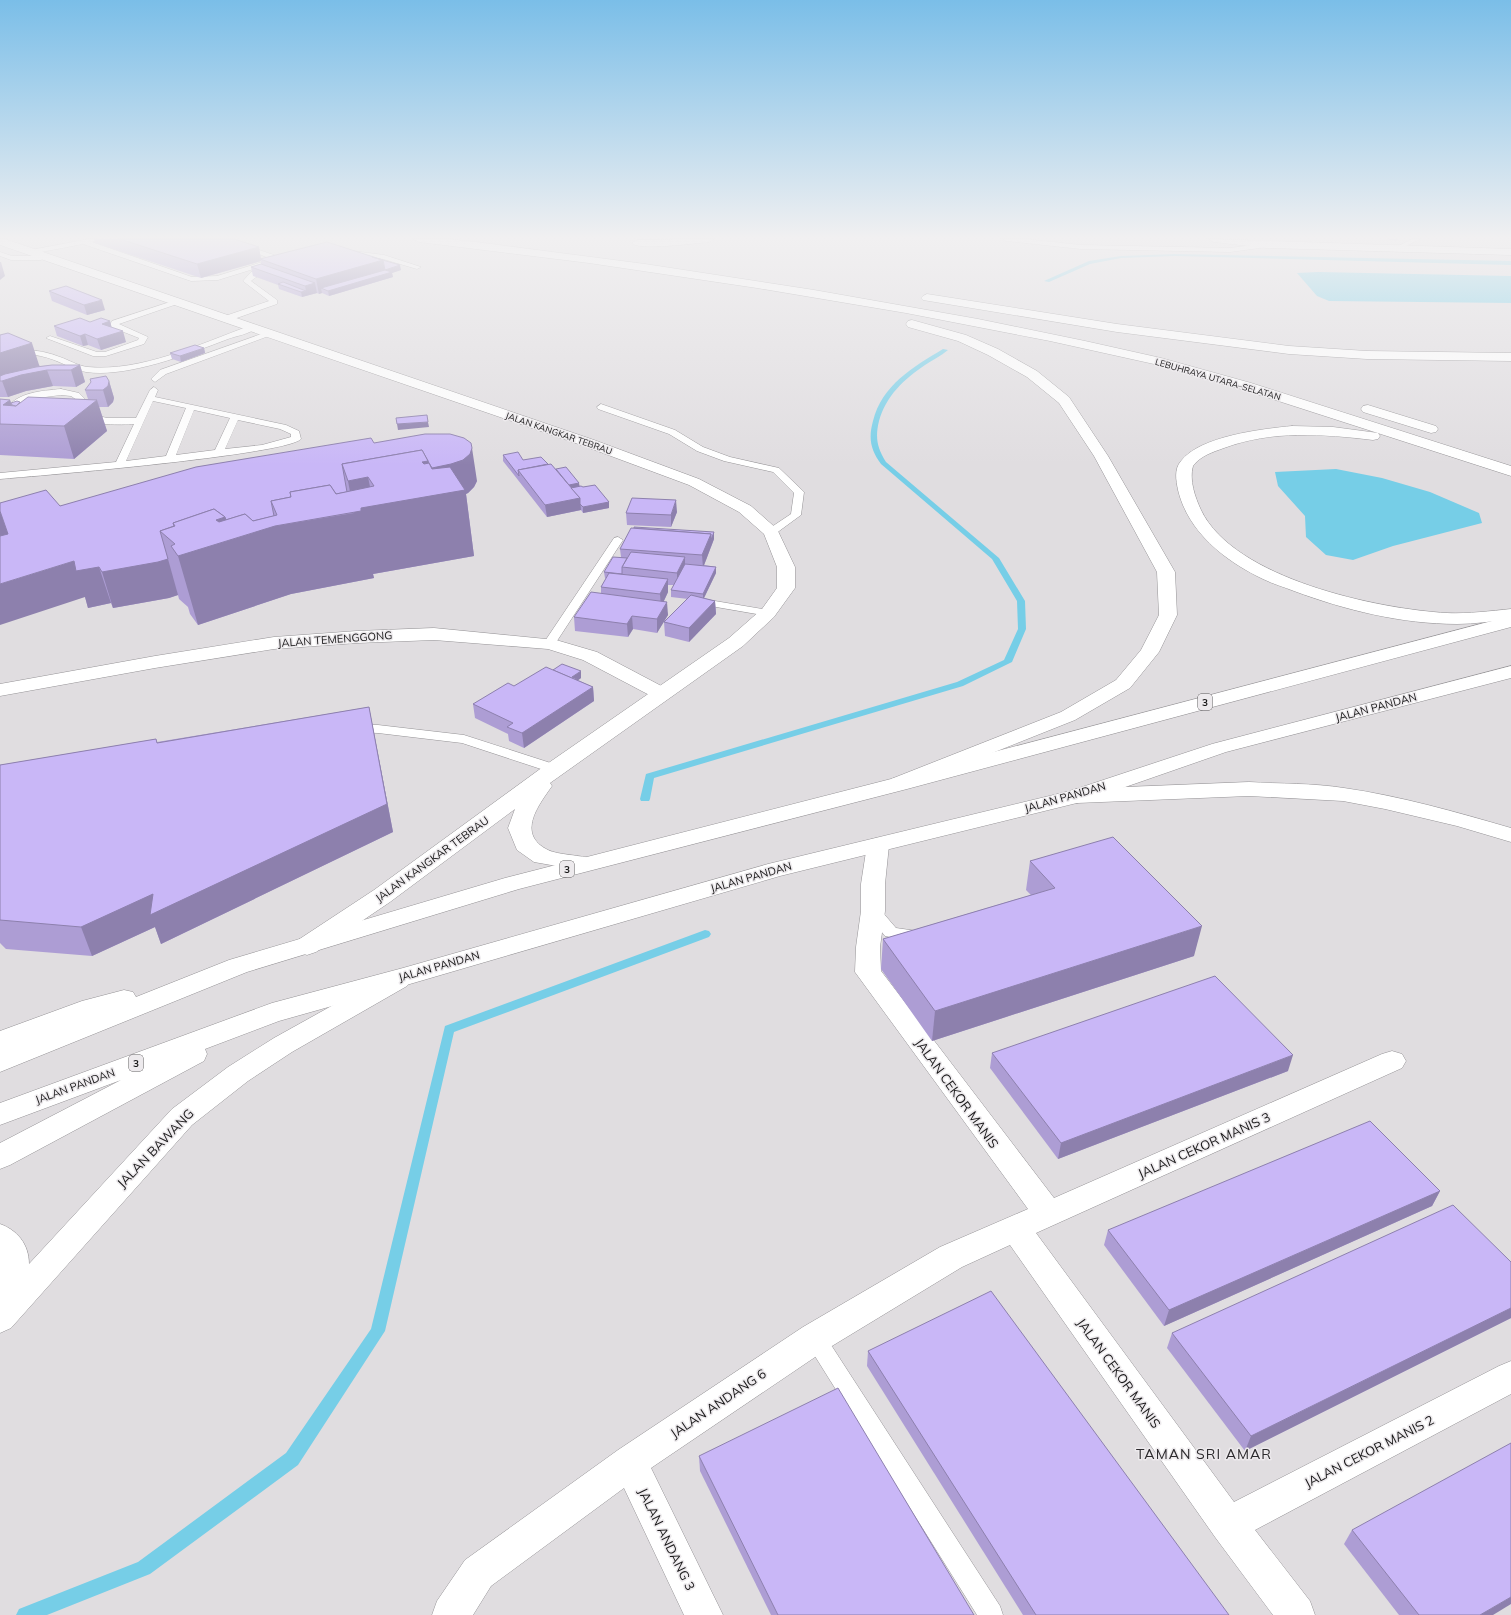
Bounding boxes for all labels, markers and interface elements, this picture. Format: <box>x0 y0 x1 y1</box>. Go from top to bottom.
street label: LEBUHRAYA UTARA–SELATAN <box>1154 356 1282 402</box>
street label: JALAN KANGKAR TEBRAU <box>504 410 614 456</box>
street label: JALAN TEMENGGONG <box>277 628 393 650</box>
street label: JALAN PANDAN <box>1334 689 1418 725</box>
road number: 3 <box>1198 694 1212 710</box>
street label: JALAN PANDAN <box>1023 779 1107 815</box>
street label: JALAN KANGKAR TEBRAU <box>372 813 492 905</box>
street label: JALAN PANDAN <box>709 859 793 895</box>
road number: 3 <box>560 861 574 877</box>
street label: JALAN PANDAN <box>397 948 481 984</box>
street label: JALAN CEKOR MANIS <box>912 1035 1002 1151</box>
road number: 3 <box>129 1055 143 1071</box>
street label: JALAN PANDAN <box>33 1065 117 1107</box>
street label: JALAN BAWANG <box>113 1105 197 1191</box>
street label: JALAN CEKOR MANIS 3 <box>1135 1109 1273 1181</box>
street label: JALAN CEKOR MANIS <box>1074 1315 1164 1431</box>
street label: JALAN ANDANG 6 <box>667 1365 769 1441</box>
street label: JALAN CEKOR MANIS 2 <box>1302 1411 1437 1491</box>
district label: TAMAN SRI AMAR <box>1136 1445 1272 1463</box>
street label: JALAN ANDANG 3 <box>635 1485 699 1593</box>

